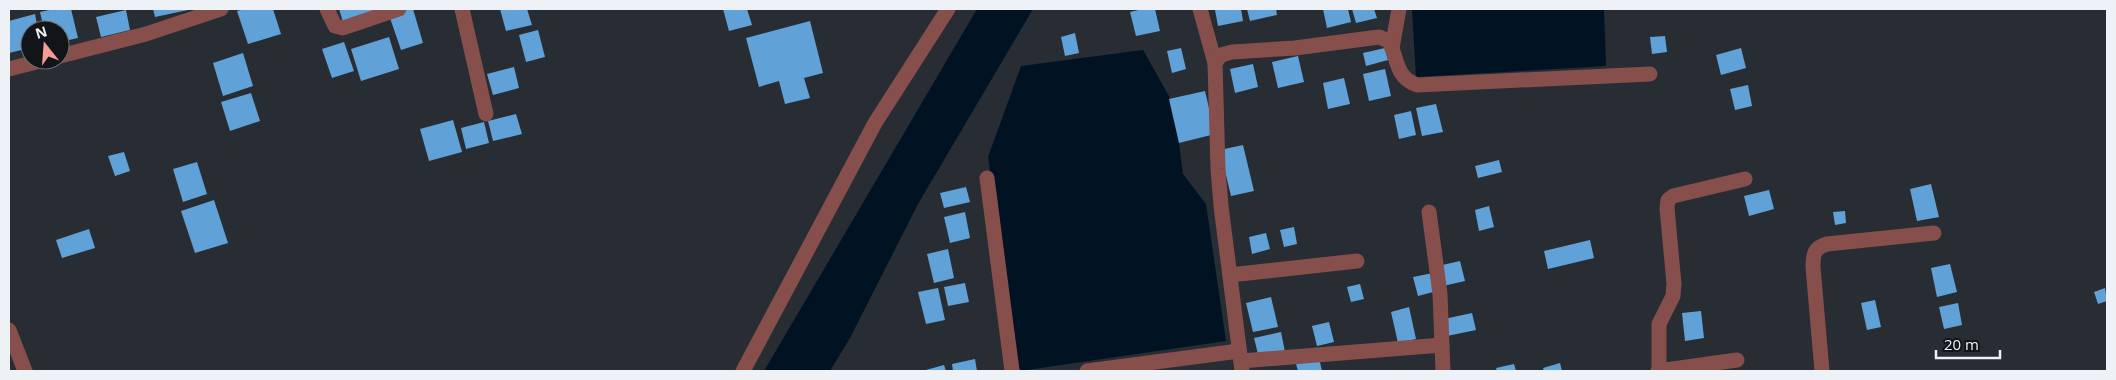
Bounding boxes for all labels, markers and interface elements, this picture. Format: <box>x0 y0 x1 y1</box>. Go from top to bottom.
north arrow <box>20 20 70 70</box>
text: N <box>33 21 49 43</box>
scale bar <box>1936 328 2000 360</box>
text: 20 m <box>1944 334 1979 354</box>

